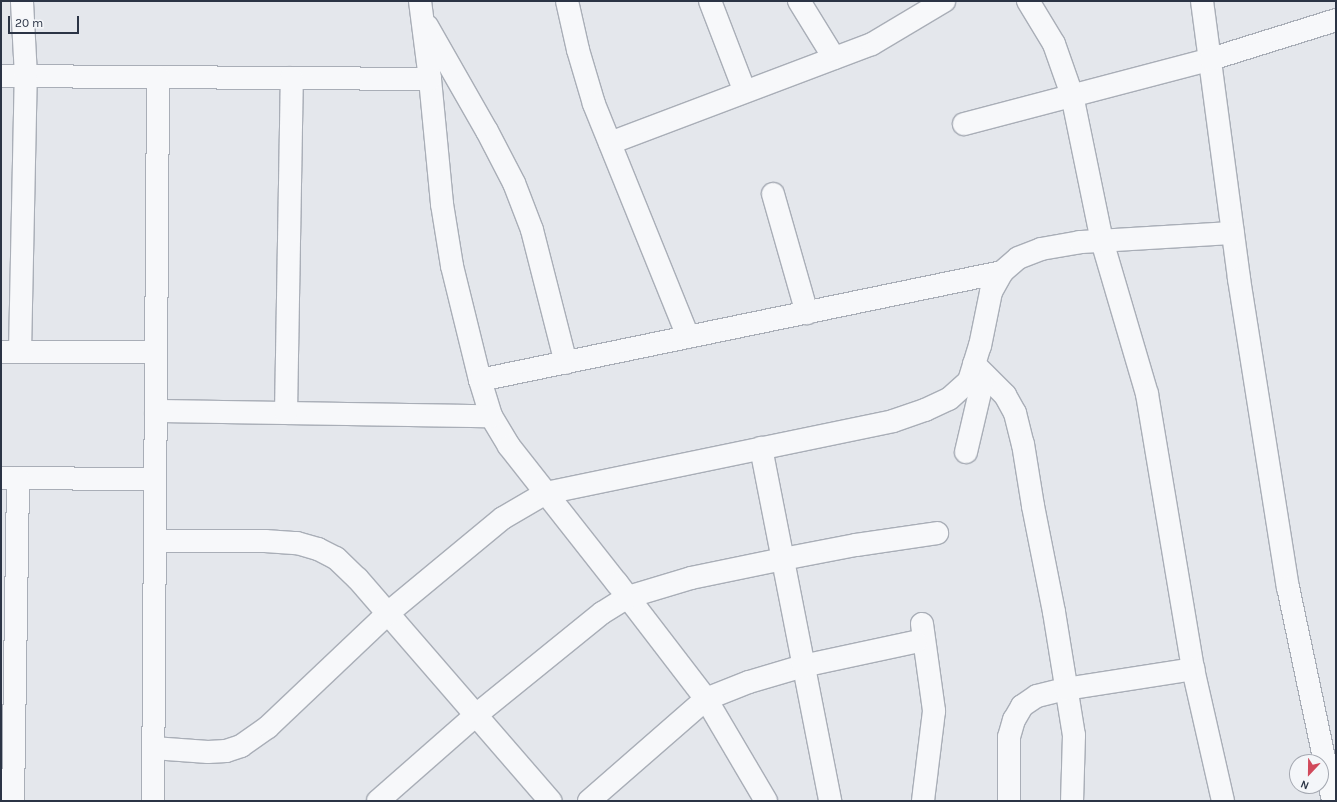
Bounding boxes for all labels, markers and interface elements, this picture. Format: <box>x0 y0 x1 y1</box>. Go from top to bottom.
scale bar <box>10 8 81 34</box>
text: 20 m <box>15 16 43 30</box>
north arrow <box>1289 754 1329 794</box>
text: N <box>1299 777 1311 792</box>

